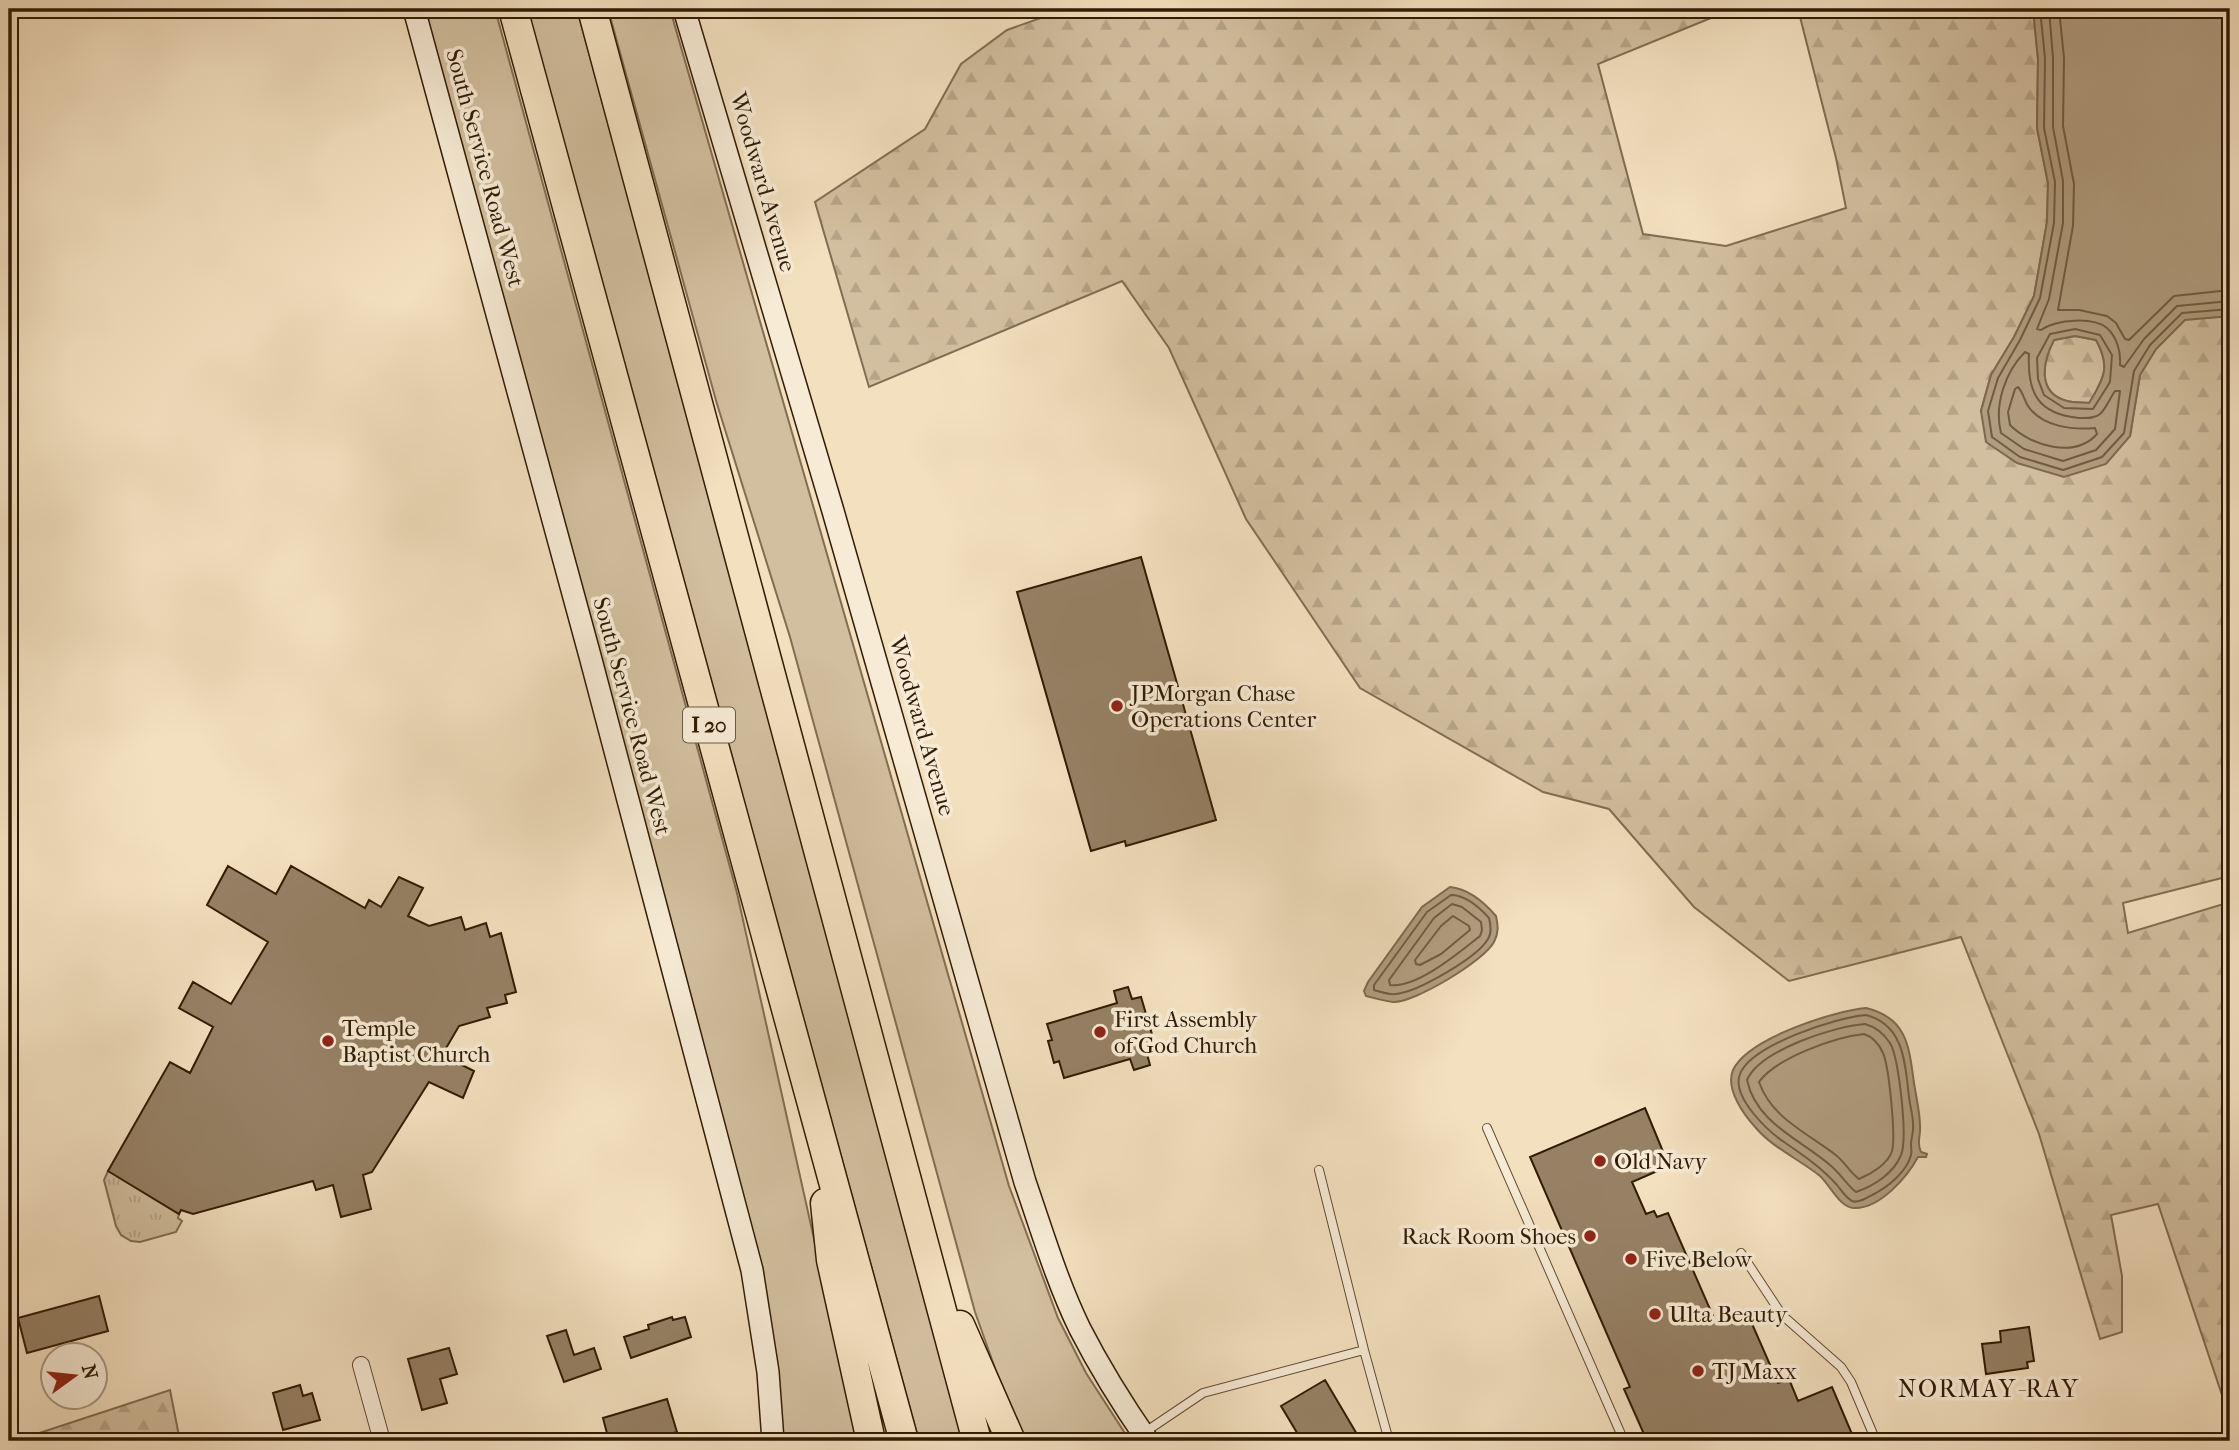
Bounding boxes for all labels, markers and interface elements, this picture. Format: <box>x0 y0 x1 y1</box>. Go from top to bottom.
street label: South Service Road West <box>440 46 530 290</box>
street label: Woodward Avenue <box>724 88 802 275</box>
street label: South Service Road West <box>587 594 677 838</box>
street label: Woodward Avenue <box>883 632 961 819</box>
place label: JPMorgan Chase Operations Center <box>1129 680 1316 733</box>
marker: JPMorgan Chase Operations Center <box>1109 698 1125 714</box>
road number: I 20 <box>683 708 735 742</box>
place label: First Assembly of God Church <box>1114 1006 1258 1059</box>
place label: Temple Baptist Church <box>342 1015 491 1068</box>
marker: First Assembly of God Church <box>1092 1024 1108 1040</box>
marker: Temple Baptist Church <box>320 1033 336 1049</box>
place label: Old Navy <box>1614 1148 1708 1175</box>
marker: Old Navy <box>1592 1153 1608 1169</box>
place label: Rack Room Shoes <box>1402 1223 1576 1250</box>
marker: Rack Room Shoes <box>1582 1228 1598 1244</box>
place label: Five Below <box>1645 1246 1753 1273</box>
marker: Five Below <box>1623 1251 1639 1267</box>
place label: Ulta Beauty <box>1669 1301 1788 1328</box>
marker: Ulta Beauty <box>1647 1306 1663 1322</box>
north arrow <box>38 1342 108 1412</box>
place label: TJ Maxx <box>1712 1358 1797 1385</box>
text: N <box>77 1362 102 1382</box>
marker: TJ Maxx <box>1690 1363 1706 1379</box>
district label: NORMAY-RAY <box>1898 1375 2080 1403</box>

